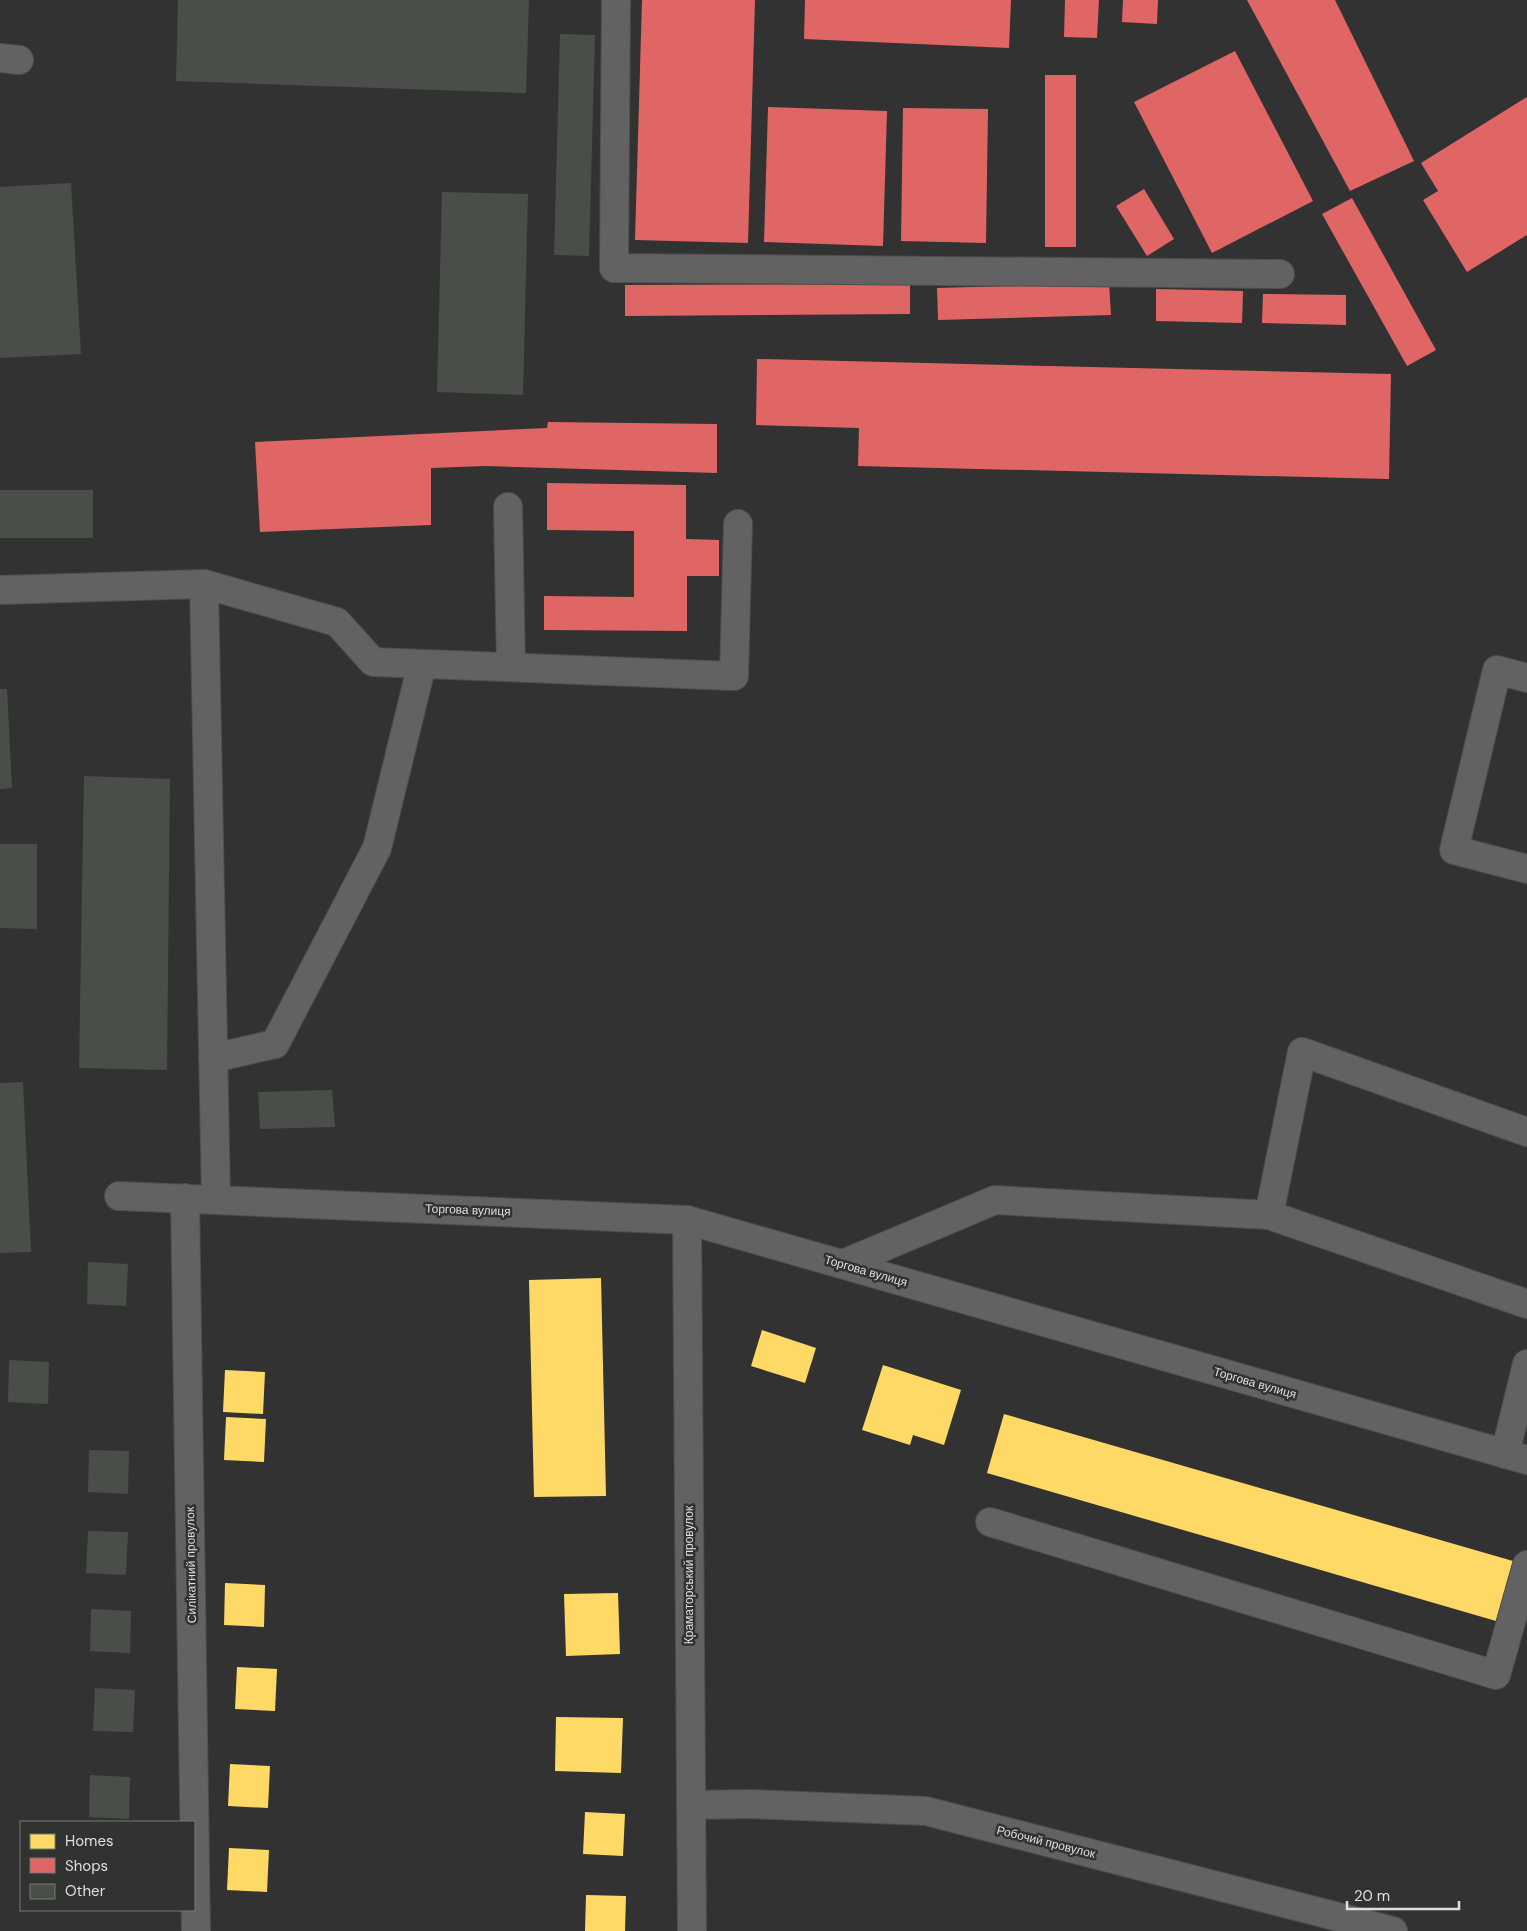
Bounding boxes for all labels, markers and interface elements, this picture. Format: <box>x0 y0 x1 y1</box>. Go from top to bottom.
street label: Торгова вулиця <box>425 1201 511 1219</box>
street label: Торгова вулиця <box>823 1252 909 1290</box>
street label: Торгова вулиця <box>1212 1364 1298 1402</box>
street label: Краматорський провулок <box>681 1505 697 1644</box>
street label: Силікатний провулок <box>182 1506 200 1623</box>
legend <box>20 1821 195 1911</box>
street label: Робочий провулок <box>995 1822 1098 1862</box>
text: Homes <box>65 1831 114 1851</box>
text: Shops <box>65 1856 108 1876</box>
scale bar <box>1347 1878 1460 1910</box>
text: Other <box>65 1881 106 1901</box>
text: 20 m <box>1354 1886 1390 1906</box>

